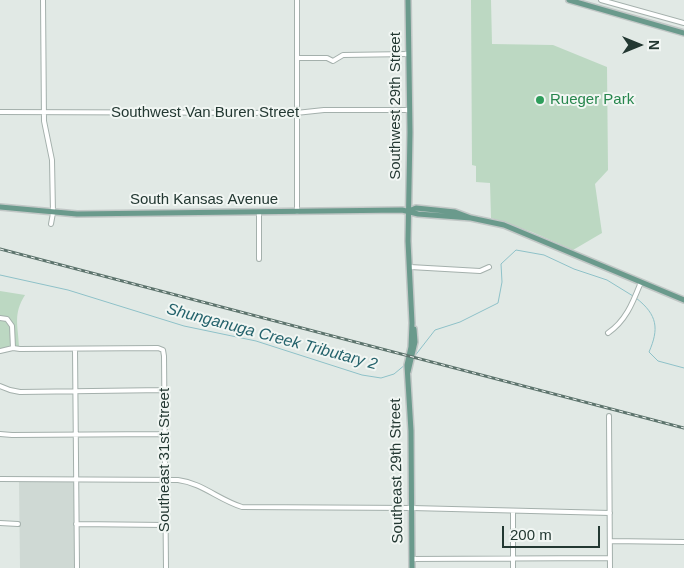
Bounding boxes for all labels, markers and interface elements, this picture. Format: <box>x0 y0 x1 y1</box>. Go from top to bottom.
north arrow <box>614 20 664 70</box>
street label: Southwest 29th Street <box>387 32 405 180</box>
text: N <box>646 40 662 50</box>
place label: Rueger Park <box>550 91 634 109</box>
marker: Rueger Park <box>534 94 546 106</box>
street label: Southwest Van Buren Street <box>111 104 299 122</box>
street label: South Kansas Avenue <box>130 191 278 209</box>
water label: Shunganuga Creek Tributary 2 <box>164 300 380 374</box>
street label: Southeast 31st Street <box>156 388 174 532</box>
street label: Southeast 29th Street <box>387 398 407 544</box>
scale bar <box>504 516 602 548</box>
text: 200 m <box>510 526 552 543</box>

